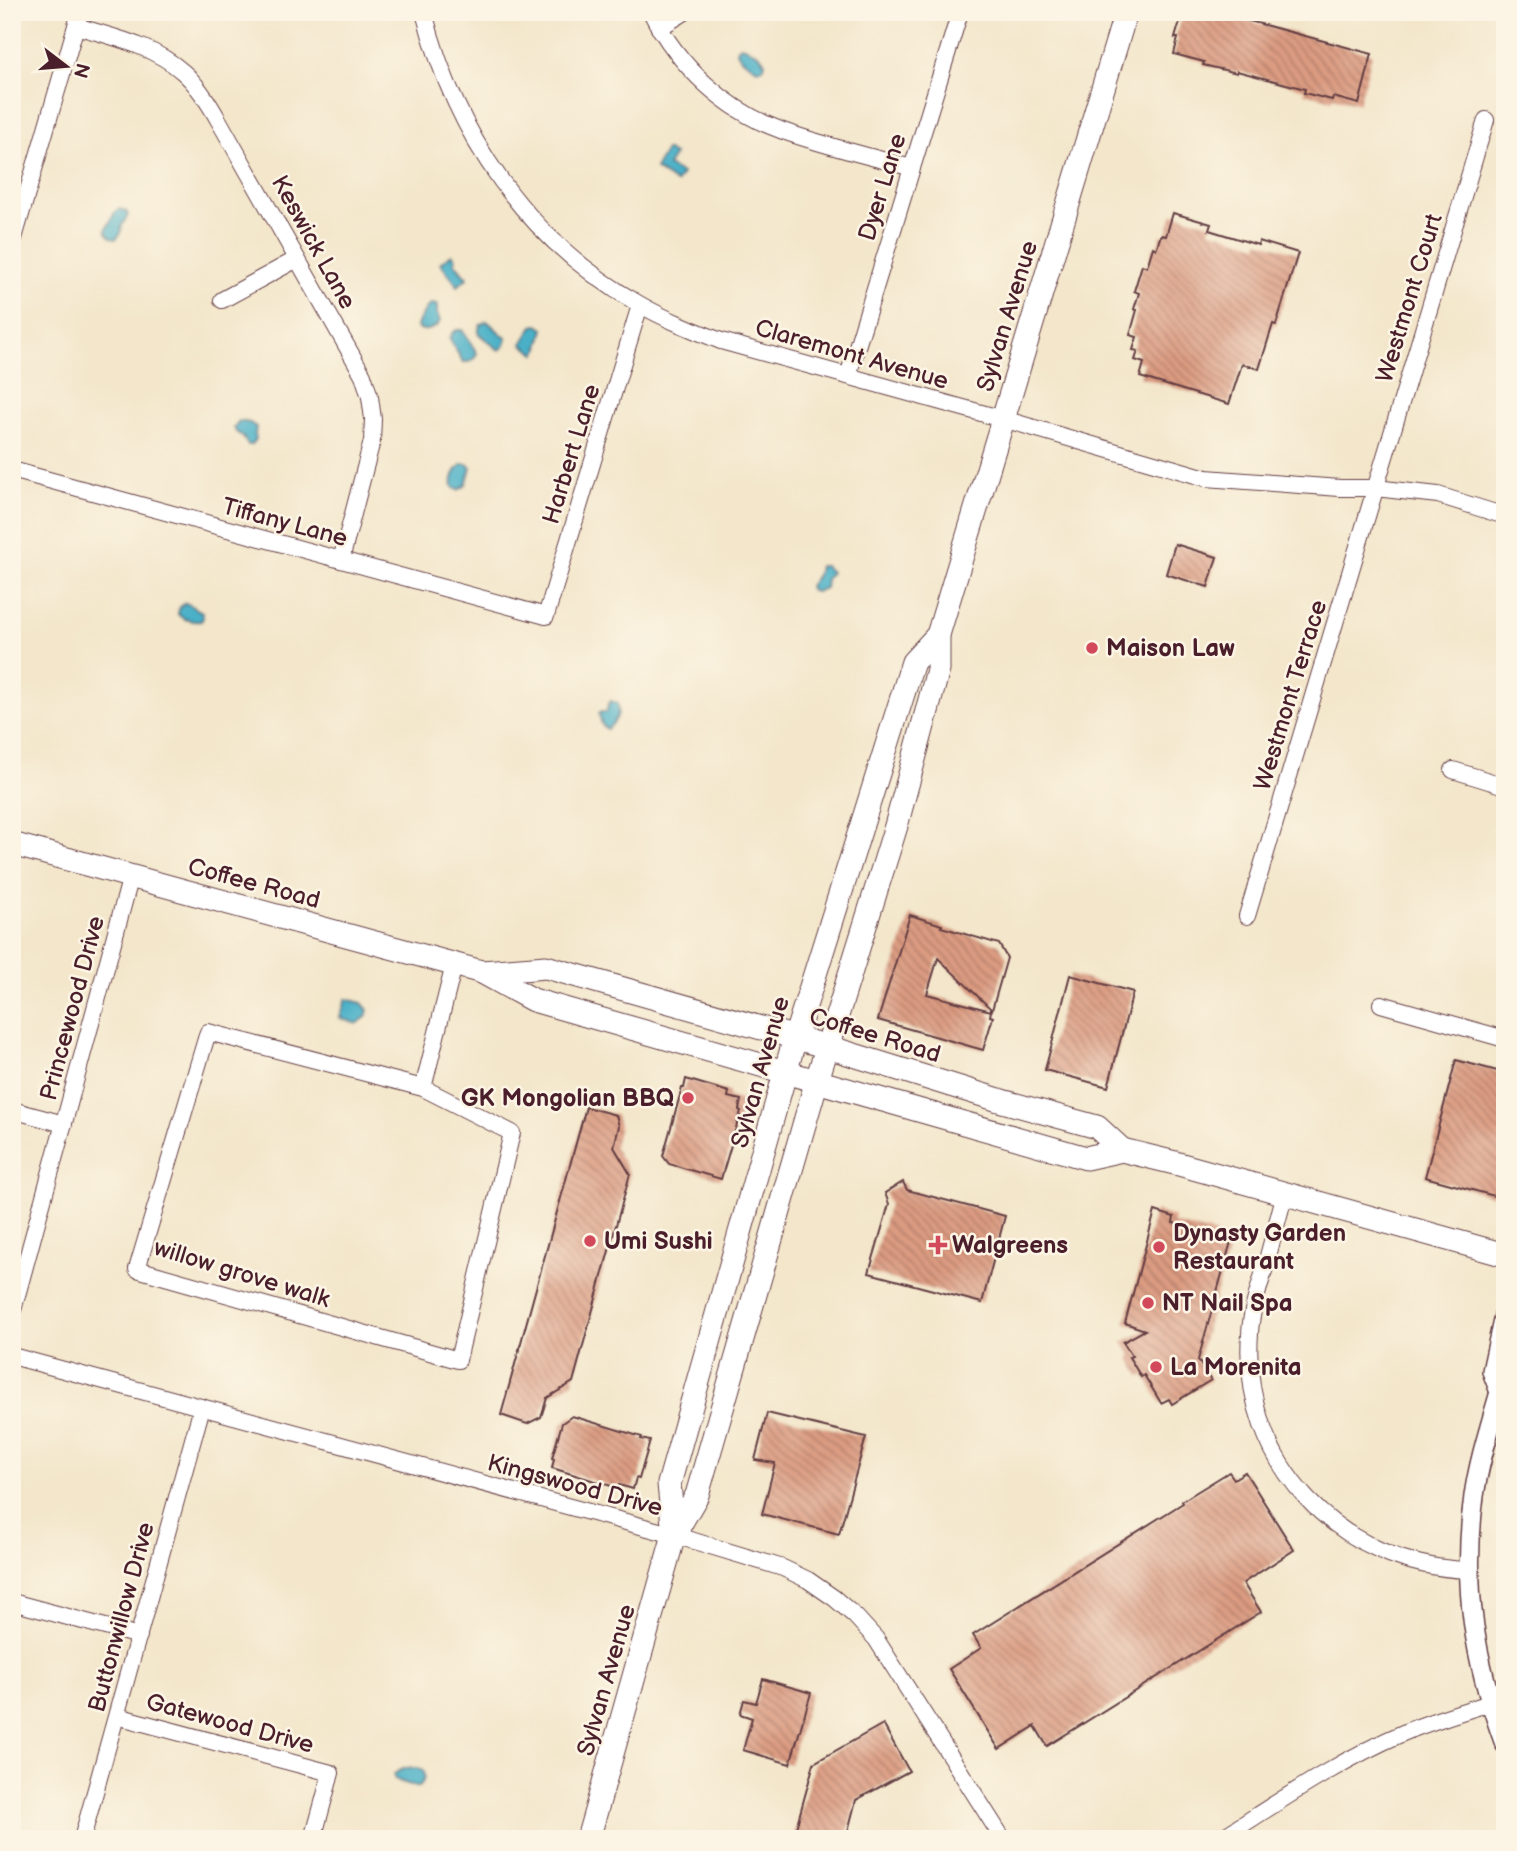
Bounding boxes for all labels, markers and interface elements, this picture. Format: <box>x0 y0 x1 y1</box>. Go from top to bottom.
north arrow <box>32 32 102 102</box>
text: N <box>68 60 94 80</box>
street label: Dyer Lane <box>852 130 913 244</box>
street label: Keswick Lane <box>265 170 362 314</box>
street label: Westmont Court <box>1370 210 1449 386</box>
street label: Sylvan Avenue <box>971 237 1044 395</box>
street label: Claremont Avenue <box>752 313 952 396</box>
street label: Harbert Lane <box>536 381 607 528</box>
street label: Tiffany Lane <box>219 492 351 553</box>
street label: Westmont Terrace <box>1248 596 1333 794</box>
place label: Maison Law <box>1106 634 1235 663</box>
marker: Maison Law <box>1084 640 1100 656</box>
street label: Coffee Road <box>185 852 323 915</box>
street label: Princewood Drive <box>34 913 111 1104</box>
street label: Sylvan Avenue <box>725 993 796 1151</box>
street label: Coffee Road <box>806 1002 944 1069</box>
place label: GK Mongolian BBQ <box>461 1084 674 1113</box>
marker: GK Mongolian BBQ <box>680 1090 696 1106</box>
place label: Dynasty Garden Restaurant <box>1173 1219 1346 1276</box>
place label: Umi Sushi <box>604 1227 713 1256</box>
place label: Walgreens <box>952 1231 1068 1260</box>
street label: willow grove walk <box>150 1233 334 1314</box>
marker: Umi Sushi <box>582 1233 598 1249</box>
marker: Walgreens <box>930 1237 946 1253</box>
marker: Dynasty Garden Restaurant <box>1151 1239 1167 1255</box>
place label: NT Nail Spa <box>1162 1289 1292 1318</box>
marker: NT Nail Spa <box>1140 1295 1156 1311</box>
place label: La Morenita <box>1170 1353 1302 1382</box>
marker: La Morenita <box>1148 1359 1164 1375</box>
street label: Kingswood Drive <box>484 1448 666 1523</box>
street label: Buttonwillow Drive <box>82 1519 161 1715</box>
street label: Sylvan Avenue <box>571 1601 642 1759</box>
street label: Gatewood Drive <box>143 1687 317 1760</box>

